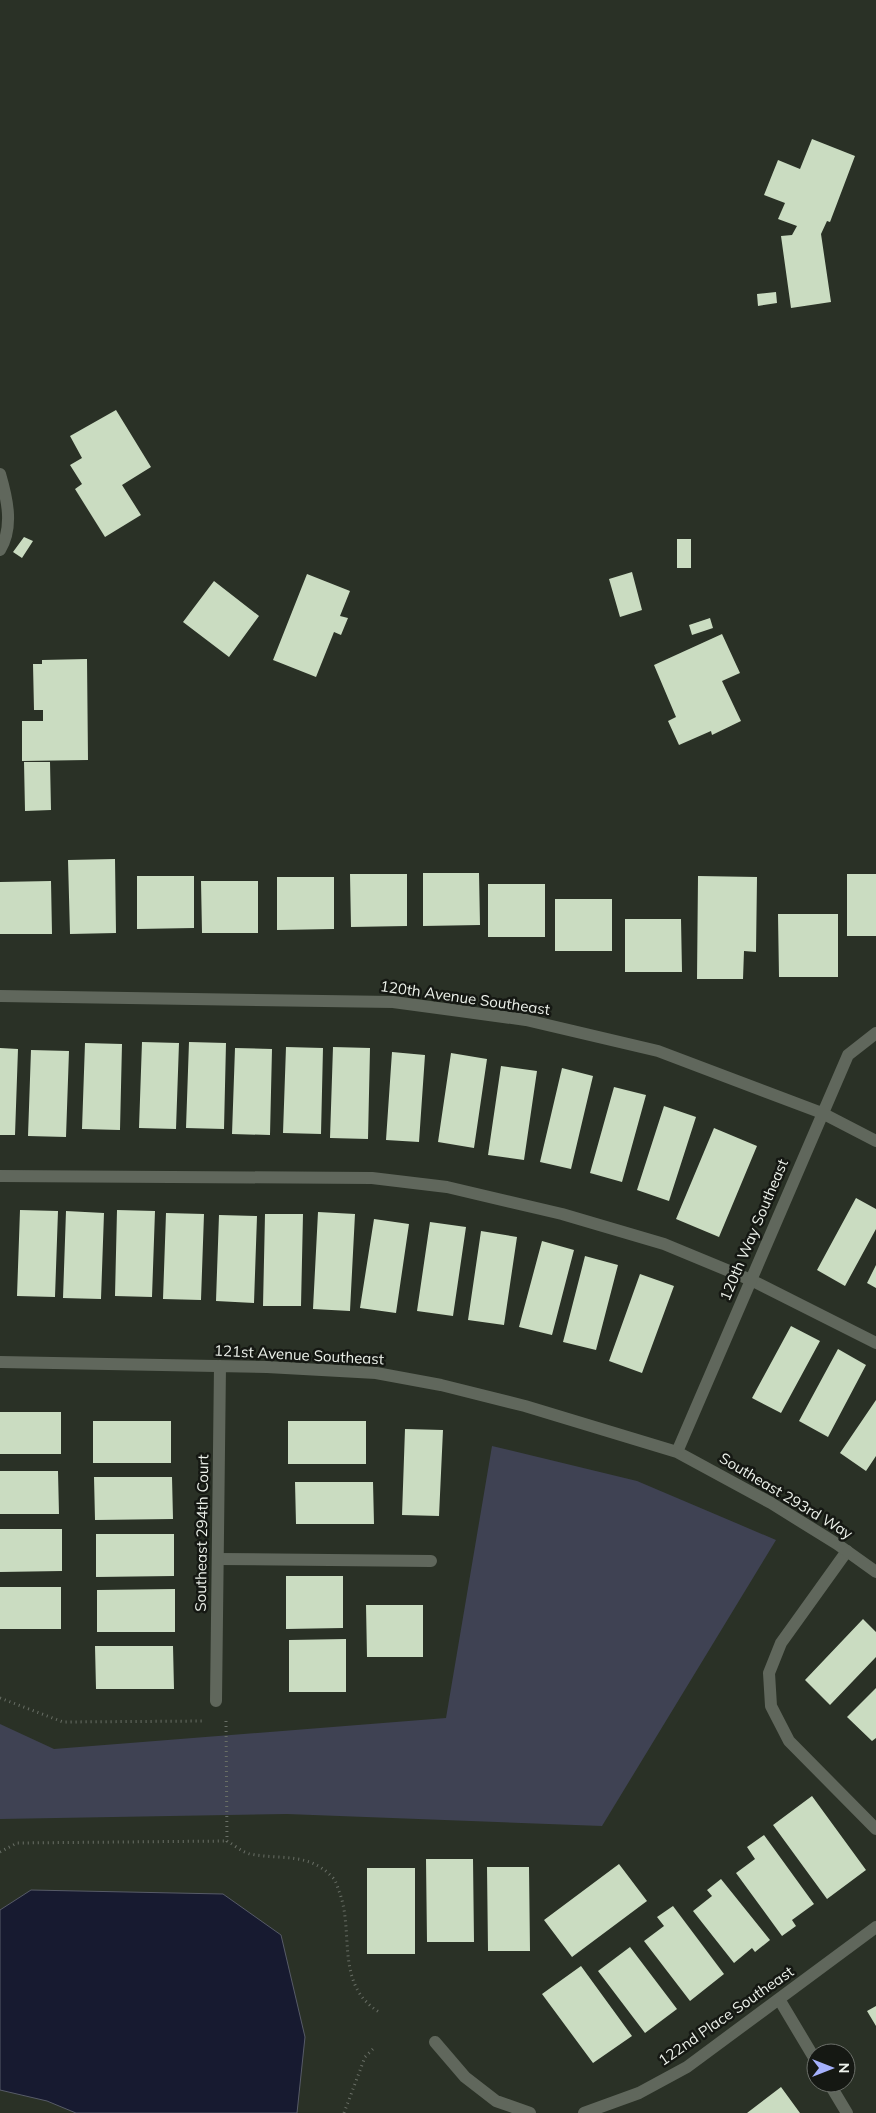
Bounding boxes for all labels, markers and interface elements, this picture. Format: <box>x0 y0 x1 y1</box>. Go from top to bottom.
street label: 120th Avenue Southeast <box>379 976 551 1019</box>
street label: 120th Way Southeast <box>715 1156 792 1303</box>
street label: 121st Avenue Southeast <box>214 1341 384 1368</box>
street label: Southeast 293rd Way <box>716 1448 856 1543</box>
street label: Southeast 294th Court <box>191 1454 212 1612</box>
street label: 122nd Place Southeast <box>654 1962 797 2069</box>
north arrow <box>806 2043 856 2093</box>
text: N <box>835 2063 853 2073</box>

